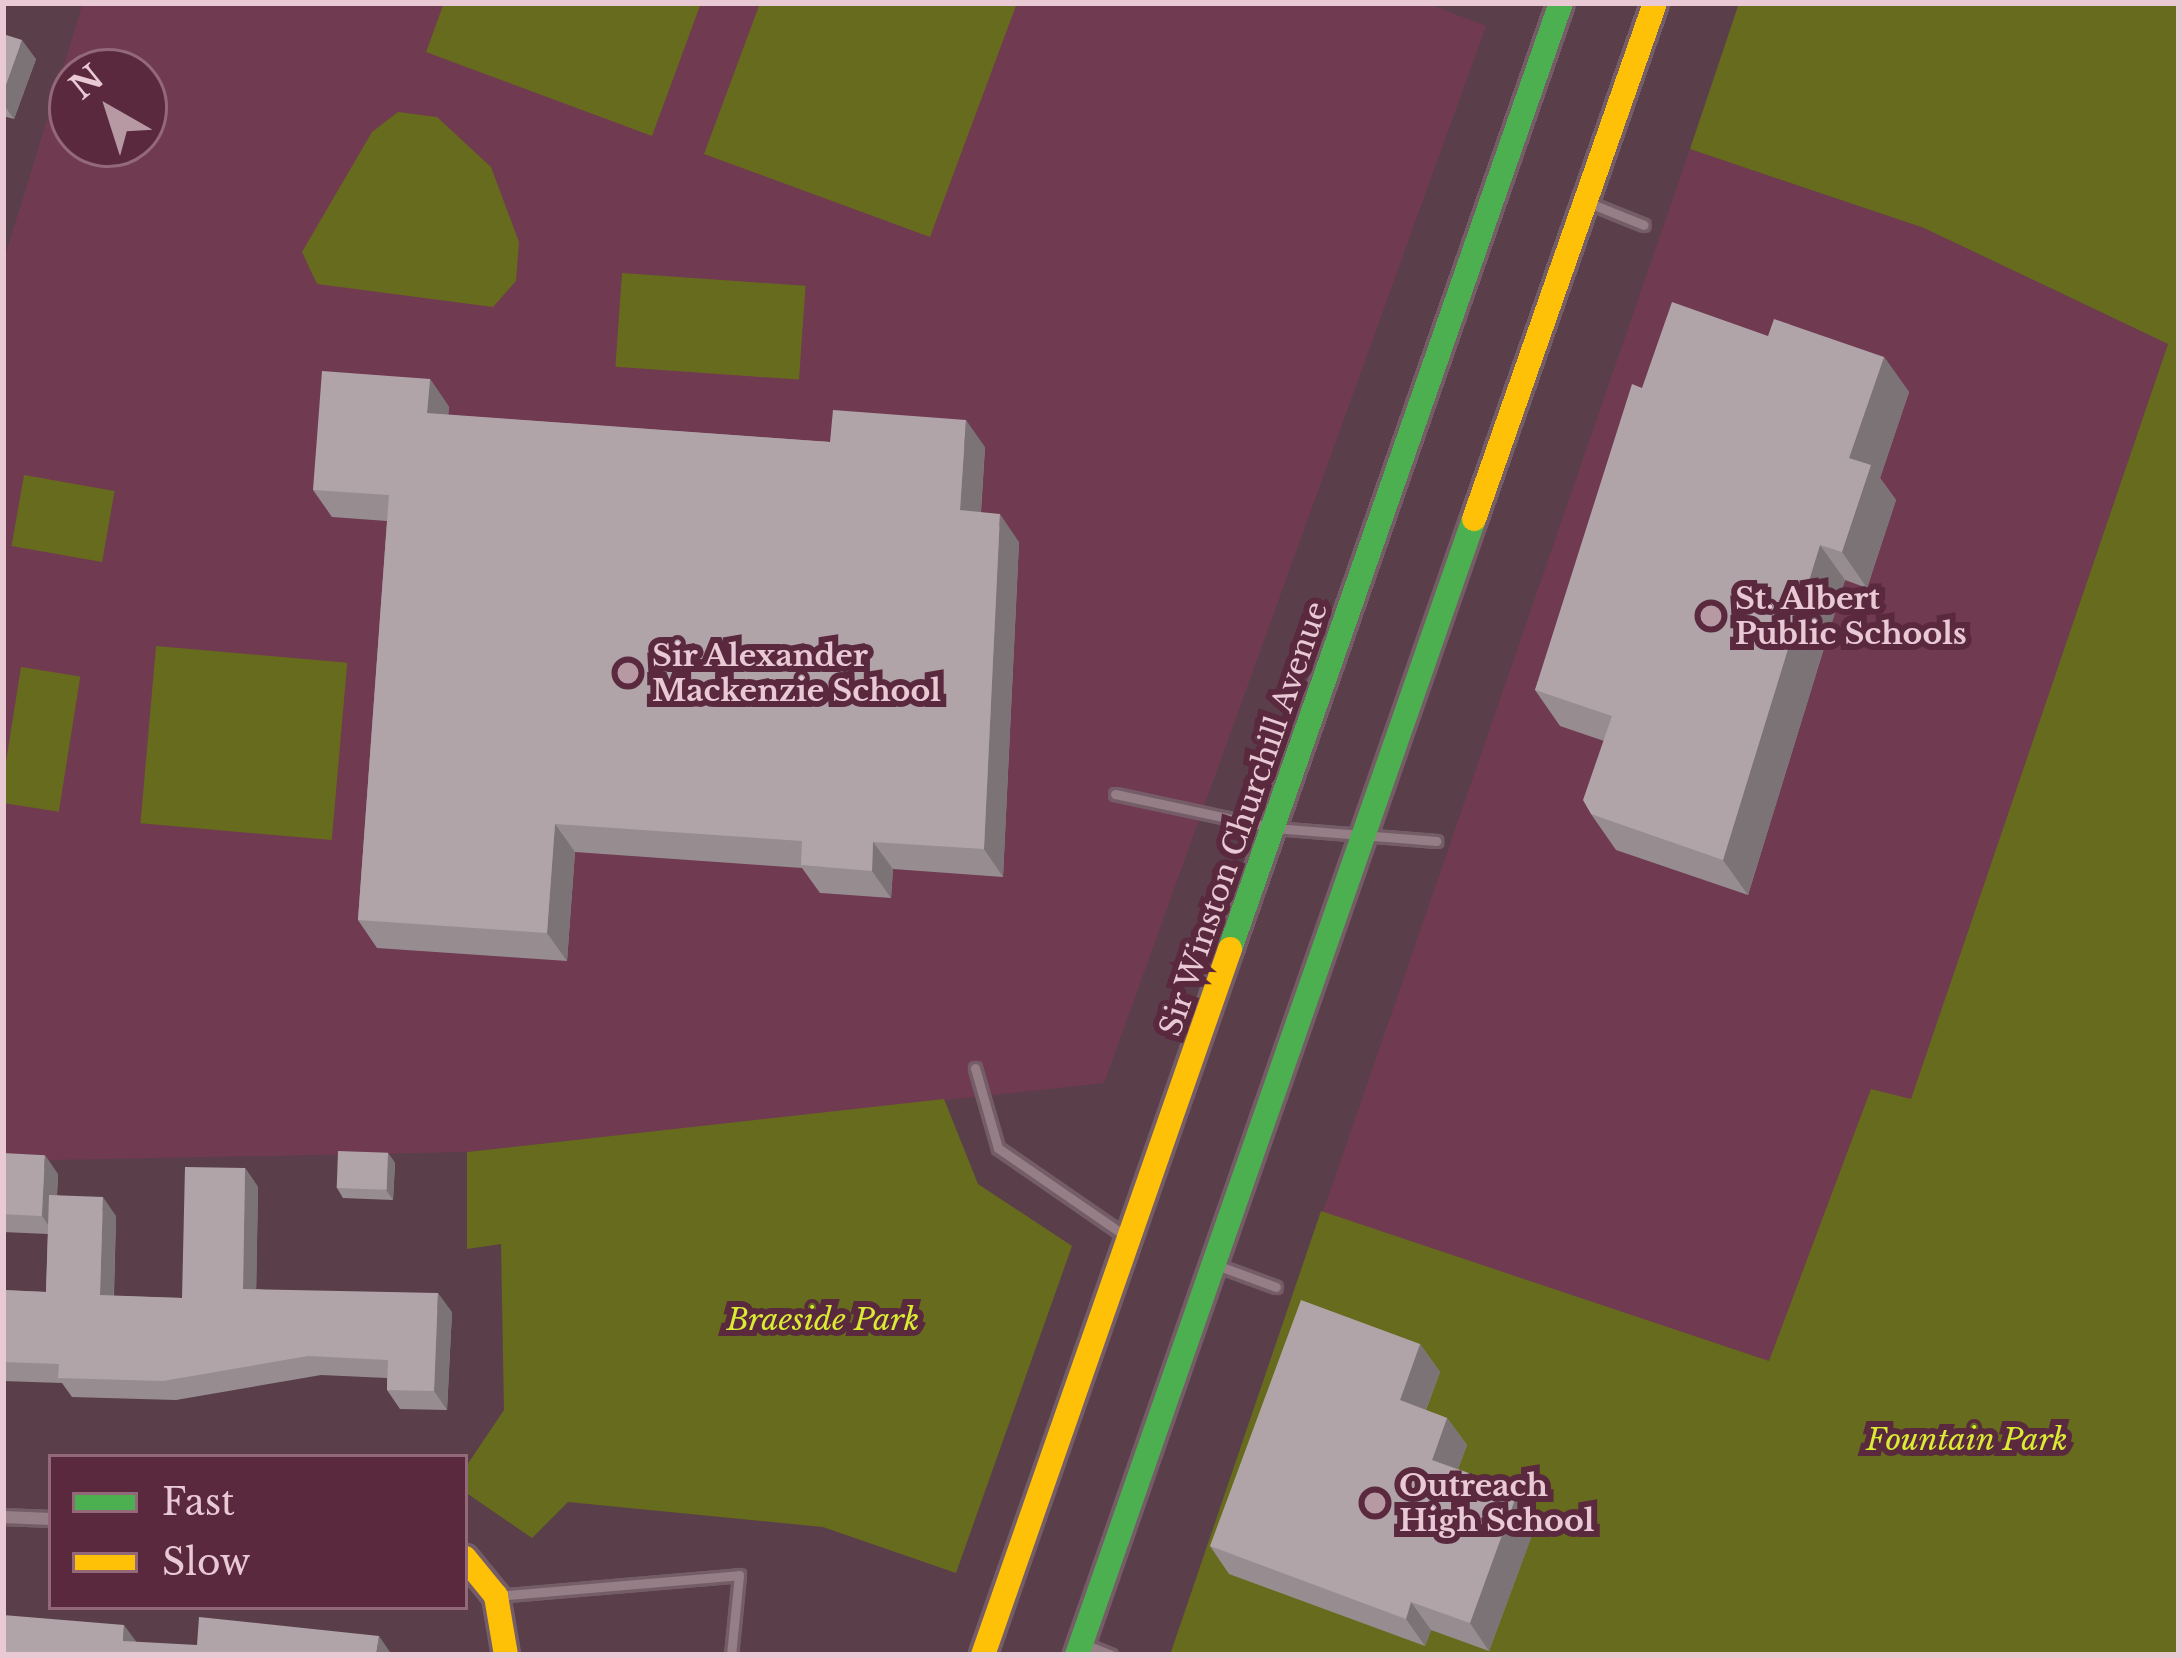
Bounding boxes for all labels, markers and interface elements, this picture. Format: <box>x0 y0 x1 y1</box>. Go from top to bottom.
north arrow <box>48 48 168 168</box>
text: N <box>62 56 112 108</box>
place label: St. Albert Public Schools <box>1735 581 1967 652</box>
street label: Sir Winston Churchill Avenue <box>1152 595 1336 1043</box>
marker: St. Albert Public Schools <box>1698 603 1724 629</box>
place label: Sir Alexander Mackenzie School <box>652 638 941 708</box>
marker: Sir Alexander Mackenzie School <box>615 660 641 686</box>
park label: Braeside Park <box>727 1302 919 1338</box>
park label: Fountain Park <box>1866 1422 2068 1458</box>
legend <box>48 1454 468 1610</box>
place label: Outreach High School <box>1399 1468 1594 1538</box>
text: Fast <box>162 1480 235 1525</box>
marker: Outreach High School <box>1362 1490 1388 1516</box>
text: Slow <box>162 1540 250 1585</box>

